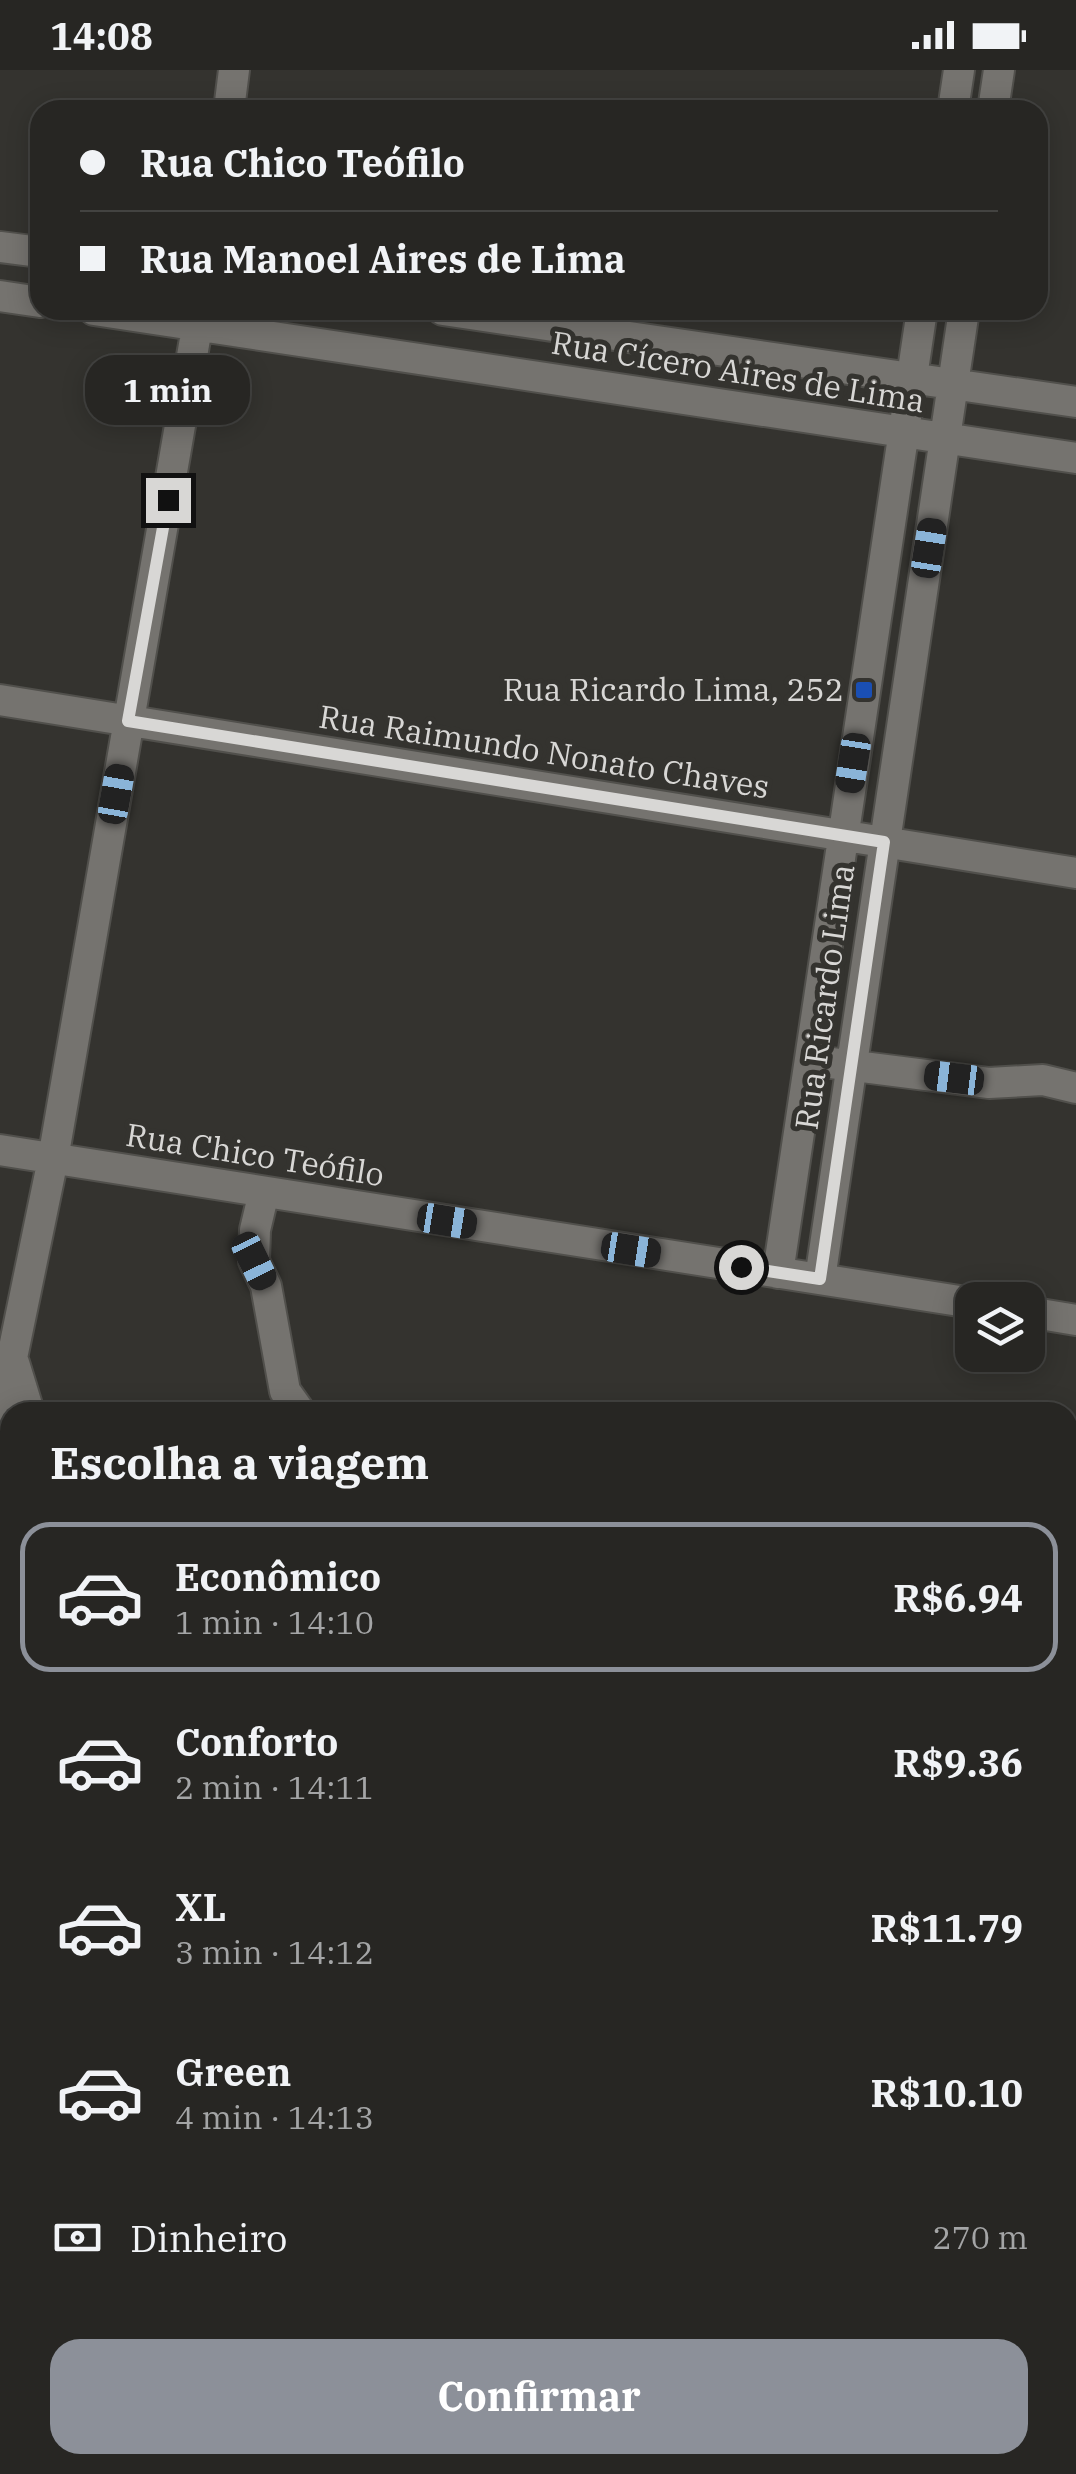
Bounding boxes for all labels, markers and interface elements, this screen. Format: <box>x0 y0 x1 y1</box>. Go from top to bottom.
text: 14:08 <box>50 11 153 60</box>
text: Rua Chico Teófilo <box>140 138 465 187</box>
text: Rua Manoel Aires de Lima <box>140 234 626 283</box>
street label: Rua Cícero Aires de Lima <box>548 321 928 421</box>
callout: 1 min <box>86 355 250 425</box>
text: 1 min <box>123 369 212 411</box>
route end <box>146 478 191 523</box>
car <box>909 516 949 580</box>
place label: Rua Ricardo Lima, 252 <box>503 668 844 710</box>
marker: Rua Ricardo Lima, 252 <box>853 679 875 701</box>
street label: Rua Raimundo Nonato Chaves <box>316 695 772 807</box>
car <box>833 731 873 795</box>
car <box>96 762 136 826</box>
street label: Rua Ricardo Lima <box>785 861 863 1132</box>
car <box>922 1059 986 1097</box>
street label: Rua Chico Teófilo <box>123 1113 387 1195</box>
car <box>415 1201 479 1241</box>
car <box>227 1227 281 1295</box>
car <box>599 1230 663 1270</box>
route start <box>719 1245 764 1290</box>
map controls <box>955 1282 1045 1372</box>
button: layers <box>955 1282 1045 1372</box>
text: Escolha a viagem <box>50 1433 429 1491</box>
icon: car <box>55 1552 145 1642</box>
text: Econômico <box>175 1552 381 1601</box>
text: R$6.94 <box>893 1573 1023 1622</box>
text: 1 min · 14:10 <box>175 1601 374 1643</box>
icon: car <box>55 1717 145 1807</box>
text: Conforto <box>175 1717 338 1766</box>
text: R$9.36 <box>893 1738 1023 1787</box>
text: 2 min · 14:11 <box>175 1766 374 1808</box>
icon: car <box>55 1882 145 1972</box>
text: XL <box>175 1882 226 1931</box>
text: R$11.79 <box>871 1903 1023 1952</box>
text: 3 min · 14:12 <box>175 1931 374 1973</box>
icon: car <box>55 2047 145 2137</box>
text: Green <box>175 2047 291 2096</box>
text: R$10.10 <box>871 2068 1023 2117</box>
text: 4 min · 14:13 <box>175 2096 374 2138</box>
icon: cash <box>50 2210 105 2265</box>
text: Dinheiro <box>130 2213 287 2262</box>
text: 270 m <box>932 2216 1028 2258</box>
button: Confirmar <box>50 2339 1028 2454</box>

